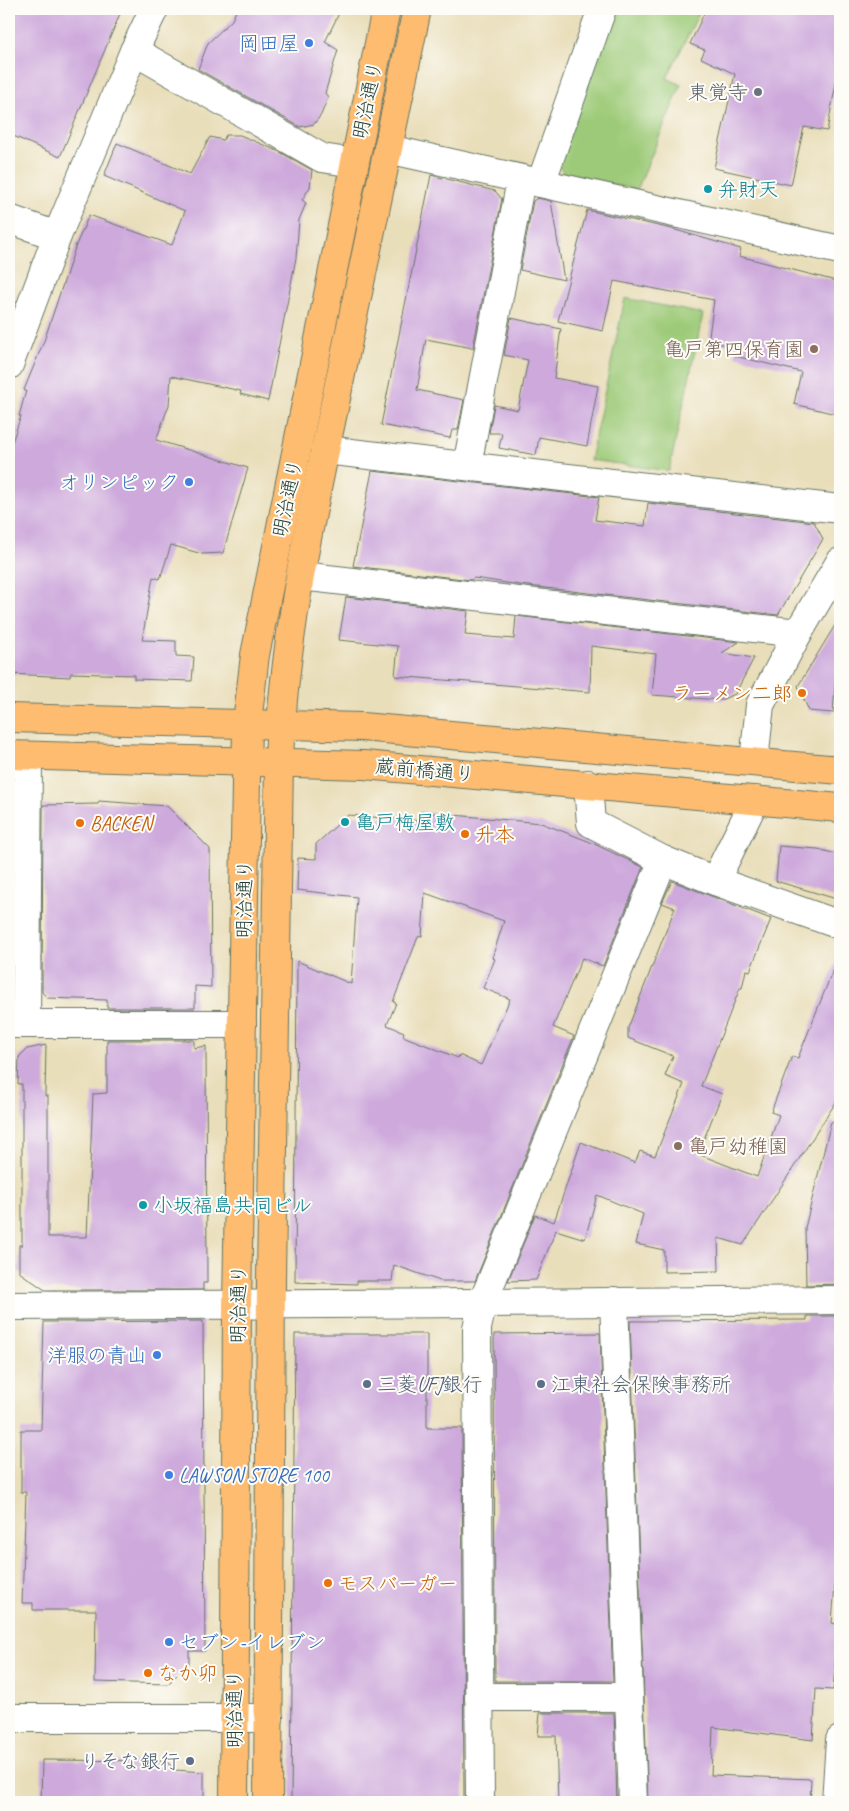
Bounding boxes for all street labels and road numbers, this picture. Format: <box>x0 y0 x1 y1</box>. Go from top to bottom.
street label: 明治通り <box>347 58 388 142</box>
street label: 明治通り <box>267 456 308 540</box>
street label: 蔵前橋通り <box>374 754 476 787</box>
street label: 明治通り <box>231 859 258 939</box>
street label: 明治通り <box>225 1264 252 1344</box>
street label: 明治通り <box>222 1669 247 1749</box>

